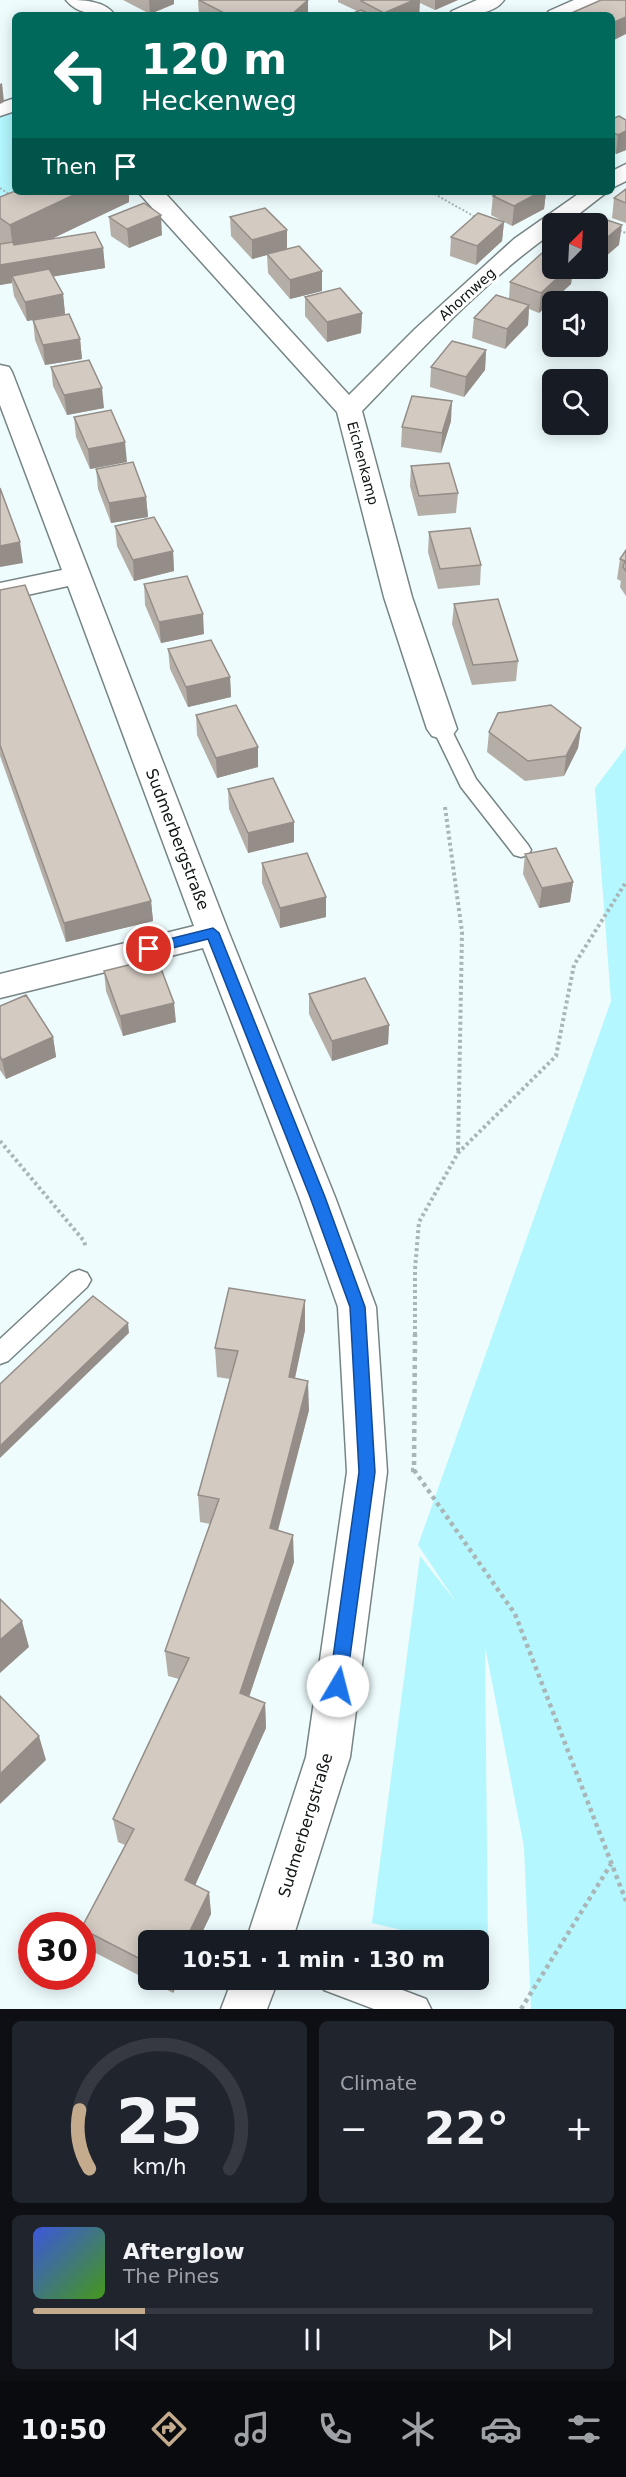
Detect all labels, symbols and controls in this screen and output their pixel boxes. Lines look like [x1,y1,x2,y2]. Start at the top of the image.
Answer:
text: 120 m [141,35,287,84]
icon: left [42,36,120,114]
text: Heckenweg [141,85,297,116]
icon: arrive [109,150,142,183]
text: Then [42,154,97,179]
north arrow [542,213,608,279]
map controls [542,213,608,435]
street label: Ahornweg [436,265,498,323]
button: sound [542,291,608,357]
button: search [542,369,608,435]
street label: Eichenkamp [344,420,382,507]
street label: Sudmerbergstraße [142,766,213,913]
pin [123,923,174,974]
icon: arrive [132,932,165,965]
position arrow [306,1654,370,1718]
street label: Sudmerbergstraße [274,1751,336,1900]
speed limit sign: 30 [18,1912,96,1990]
text: 10:51 · 1 min · 130 m [182,1947,445,1972]
text: Climate [340,2071,417,2095]
text: 25 [116,2085,203,2158]
text: 22° [424,2102,509,2155]
text: − [340,2109,368,2148]
text: + [565,2109,593,2148]
text: km/h [132,2154,187,2179]
text: Afterglow [123,2239,245,2264]
text: The Pines [123,2264,219,2288]
icon: previous [110,2323,143,2356]
icon: pause [296,2323,329,2356]
icon: next [483,2323,516,2356]
icon: directions [148,2408,190,2450]
icon: music [231,2408,273,2450]
icon: phone [314,2408,356,2450]
icon: climate [397,2408,439,2450]
icon: car [480,2408,522,2450]
icon: filters [563,2408,605,2450]
text: 10:50 [21,2414,107,2445]

